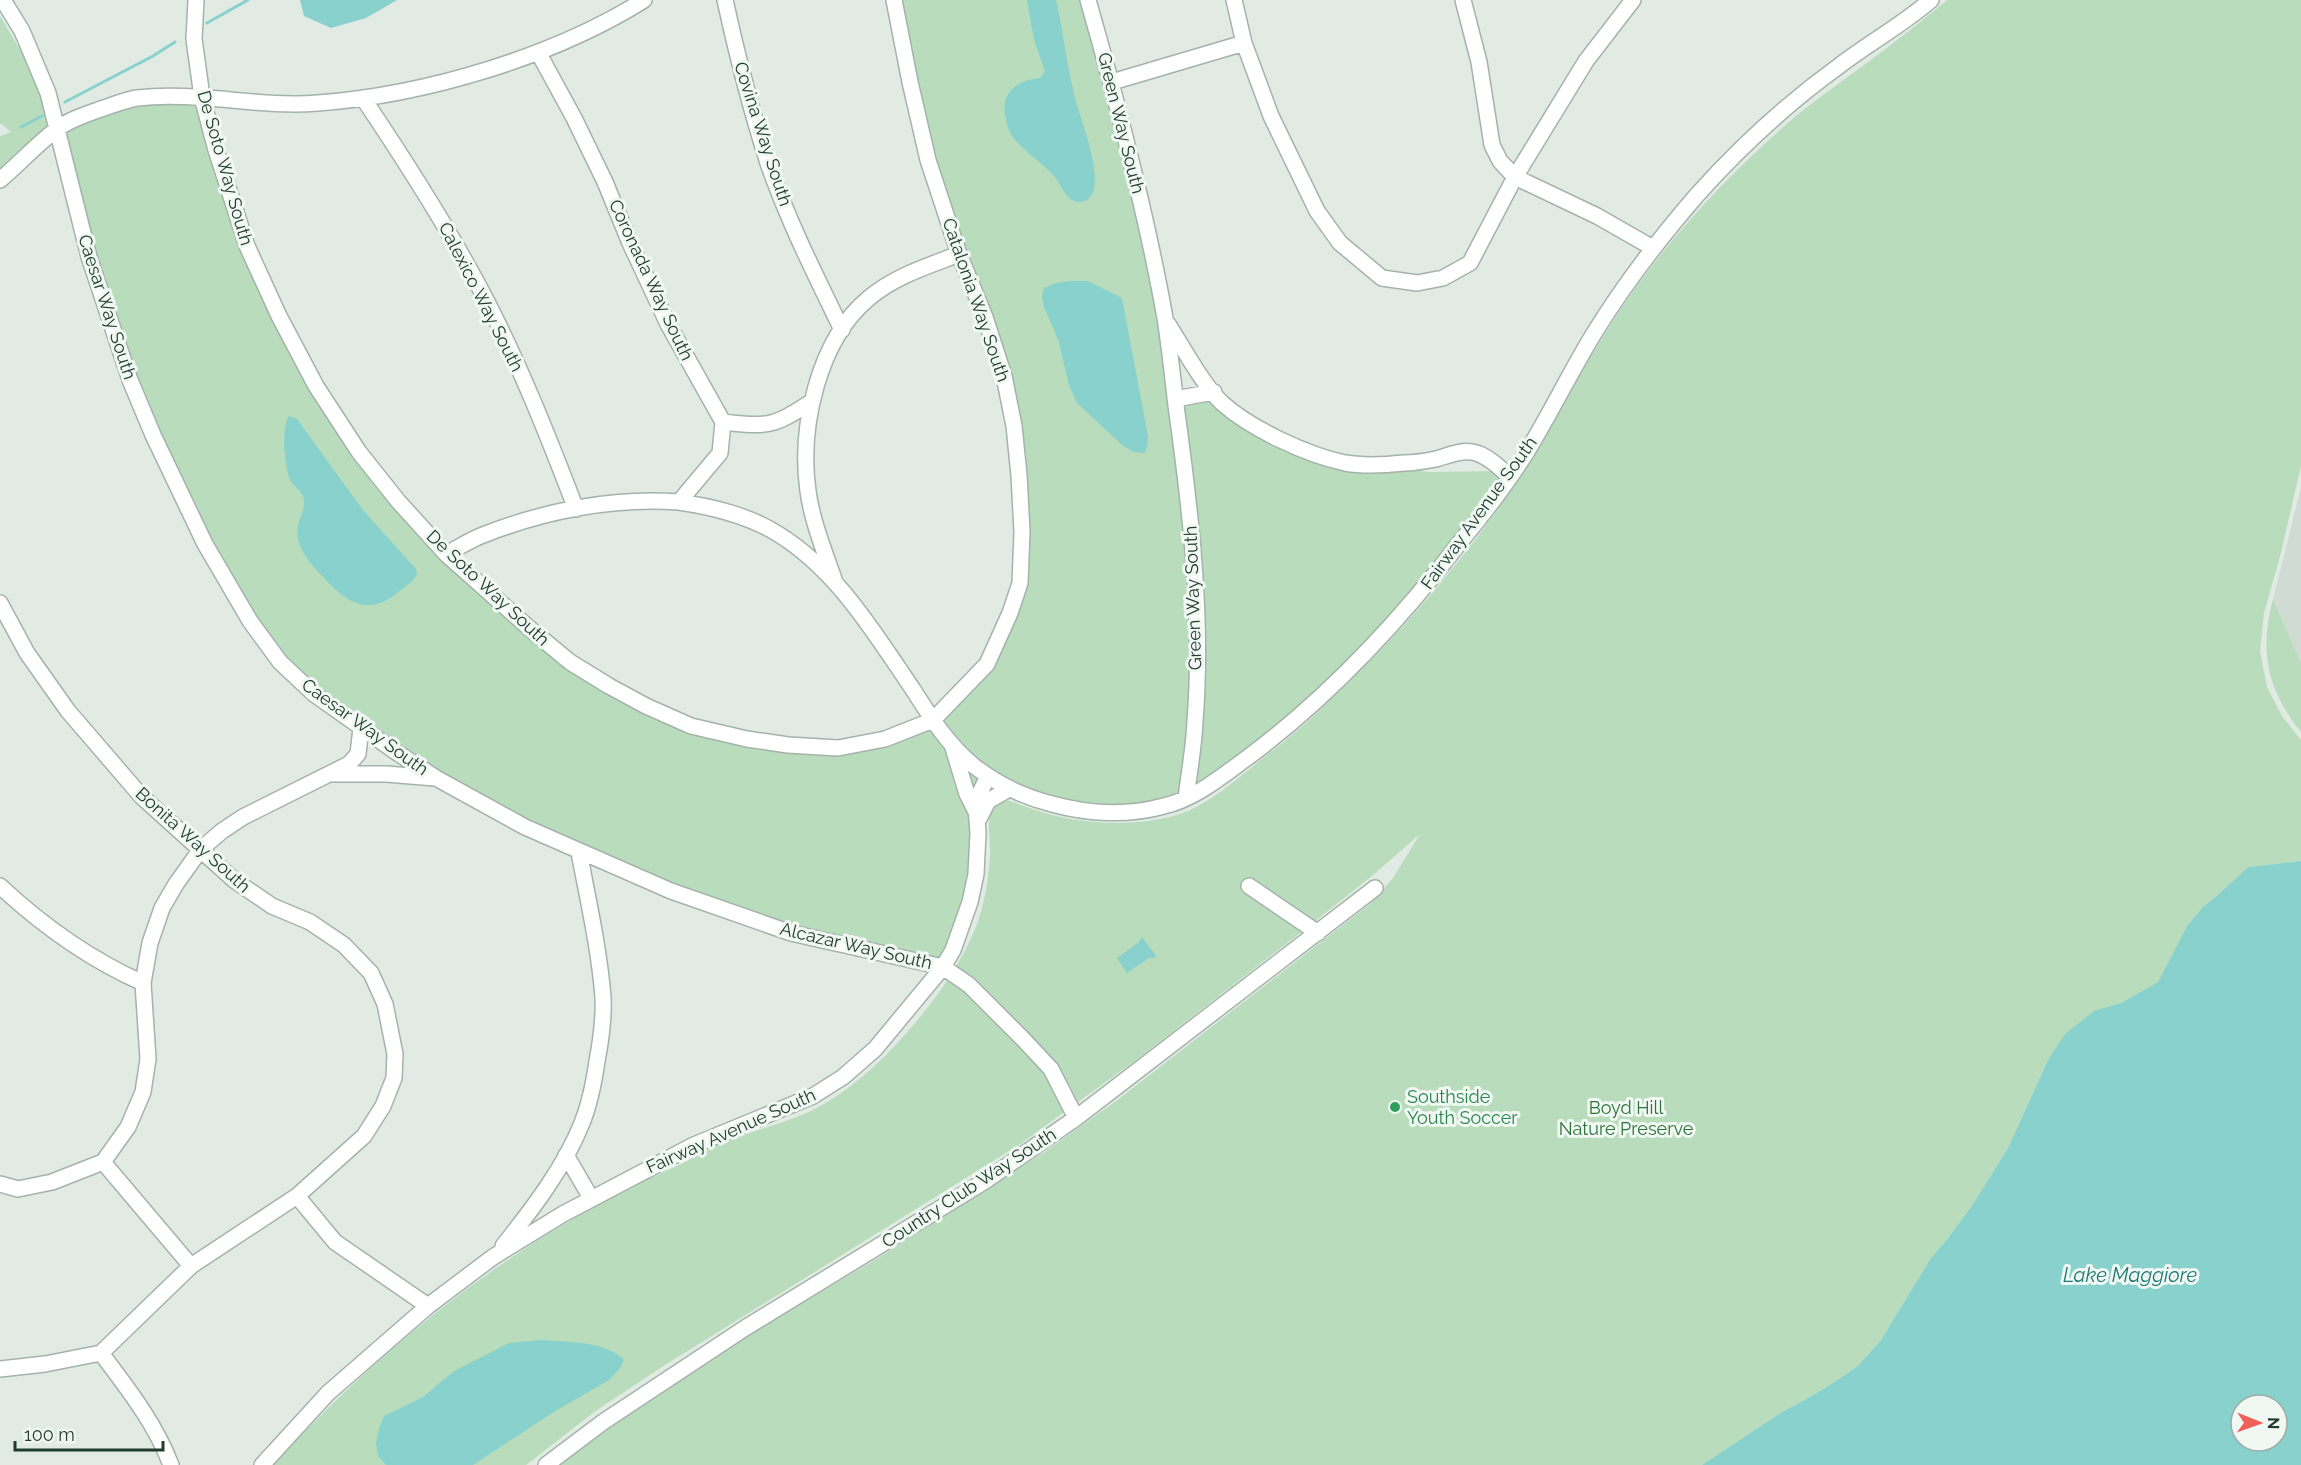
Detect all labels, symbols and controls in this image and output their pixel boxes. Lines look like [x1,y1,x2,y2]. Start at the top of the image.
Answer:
street label: Green Way South [1094,50,1149,196]
street label: Covina Way South [730,59,797,209]
street label: De Soto Way South [193,88,258,248]
street label: Coronada Way South [605,196,698,364]
street label: Catalonia Way South [939,215,1014,384]
street label: Calexico Way South [435,219,528,375]
street label: Caesar Way South [74,232,141,382]
street label: Fairway Avenue South [1416,432,1541,593]
street label: De Soto Way South [423,525,554,650]
street label: Green Way South [1179,525,1206,671]
street label: Caesar Way South [298,674,433,780]
street label: Bonita Way South [132,783,255,897]
street label: Alcazar Way South [778,918,934,973]
street label: Fairway Avenue South [643,1084,819,1177]
place label: Southside Youth Soccer [1407,1086,1518,1128]
park label: Boyd Hill Nature Preserve [1559,1097,1694,1139]
marker: Southside Youth Soccer [1388,1100,1402,1114]
street label: Country Club Way South [878,1123,1060,1252]
water label: Lake Maggiore [2063,1263,2197,1287]
north arrow [2229,1393,2289,1453]
scale bar [15,1414,164,1452]
text: N [2264,1417,2283,1430]
text: 100 m [24,1424,75,1445]

